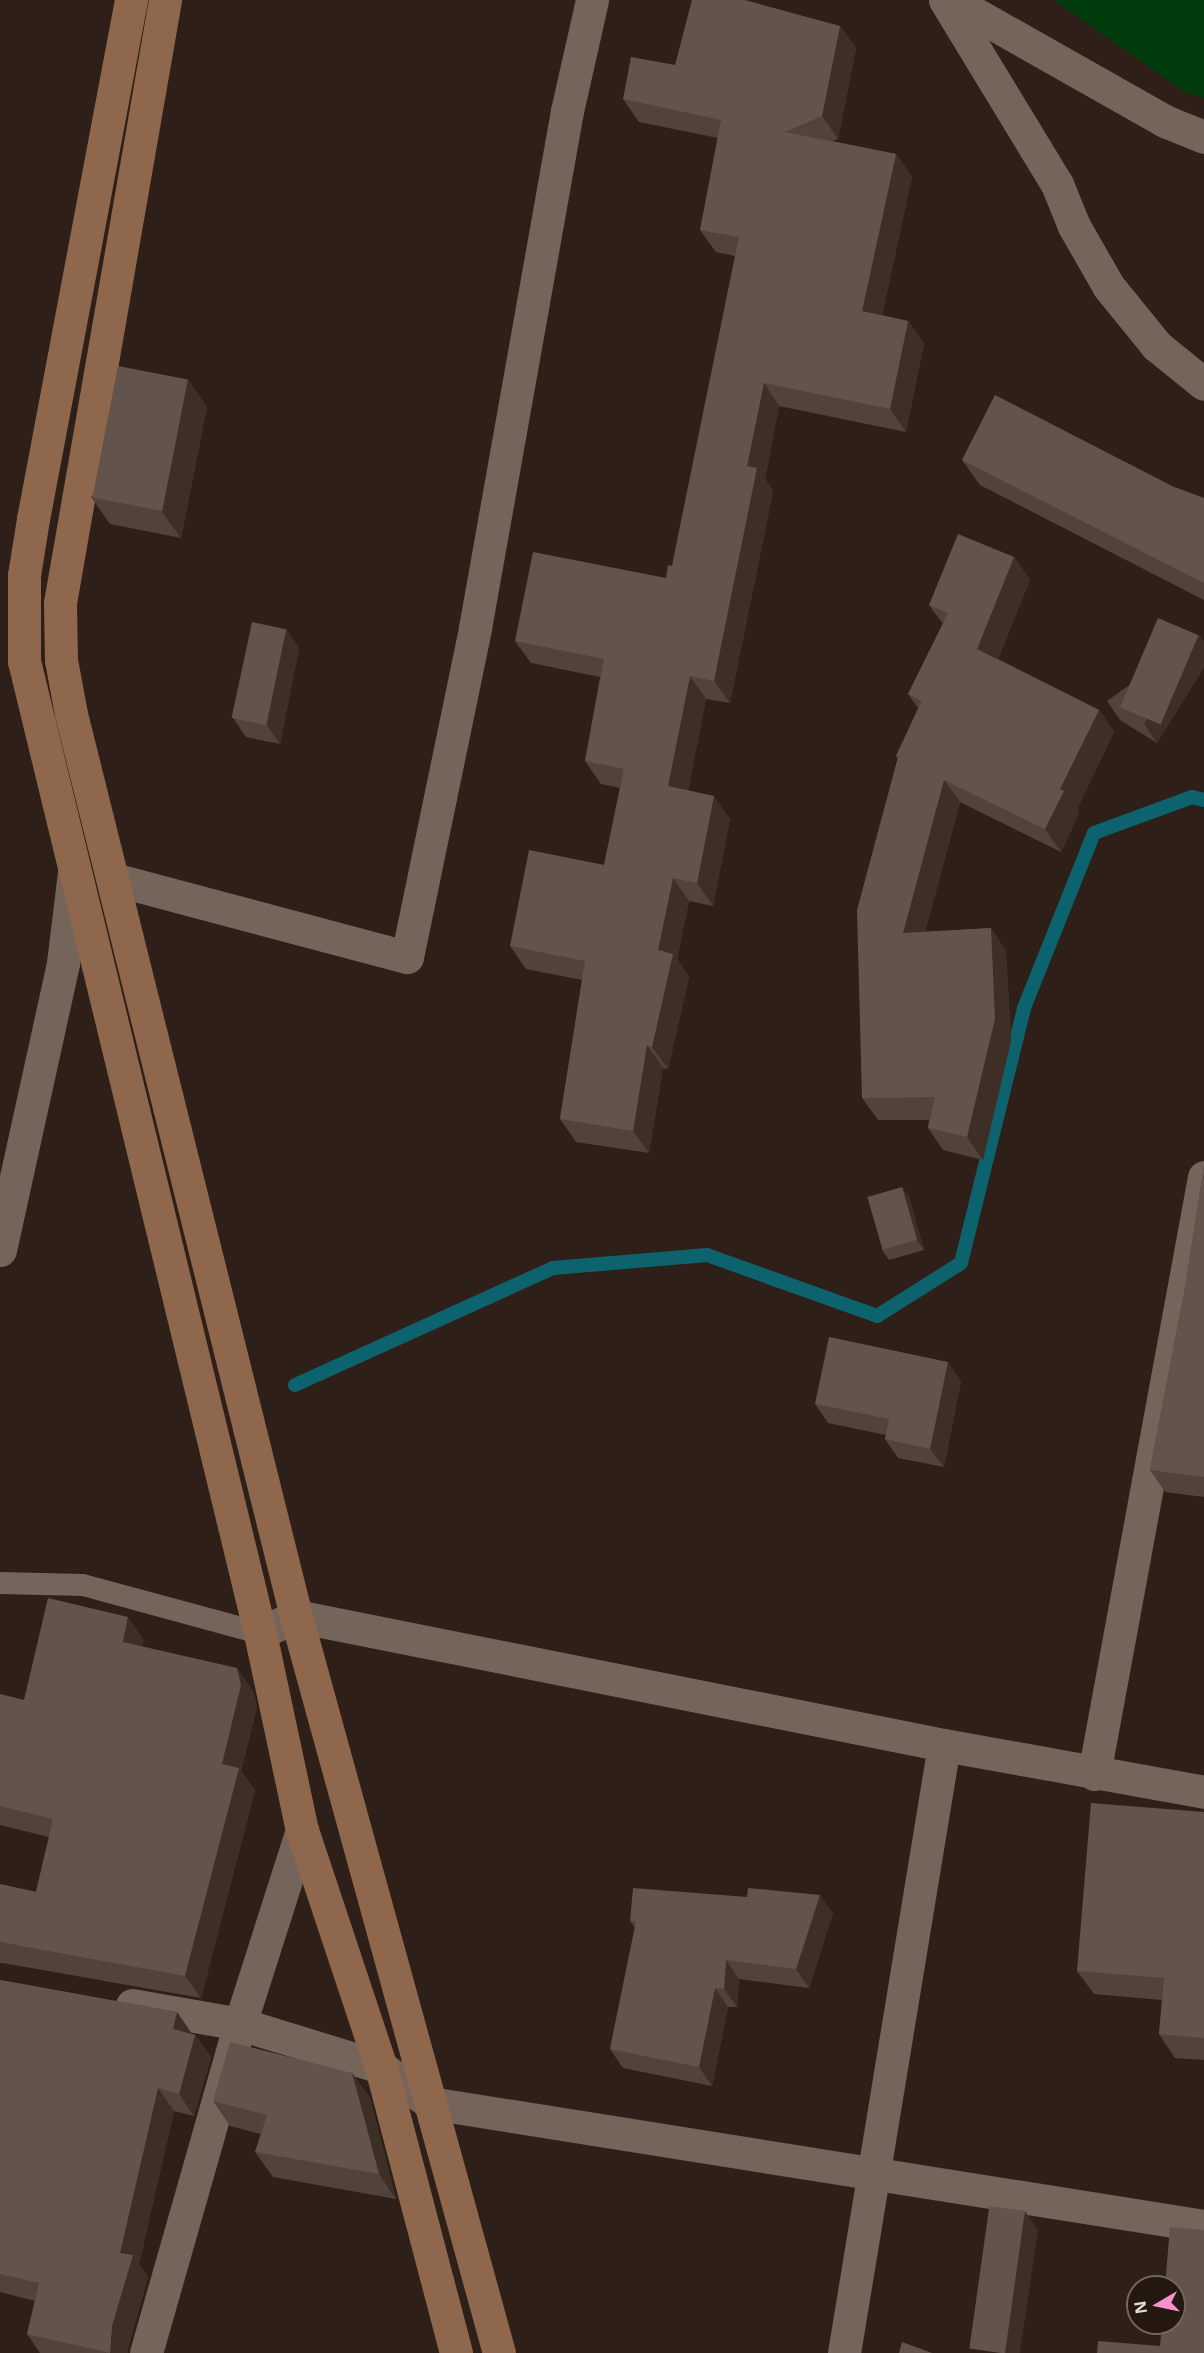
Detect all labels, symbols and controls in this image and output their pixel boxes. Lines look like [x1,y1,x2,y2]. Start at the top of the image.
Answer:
north arrow [1126,2275,1186,2335]
text: N [1128,2299,1152,2316]

